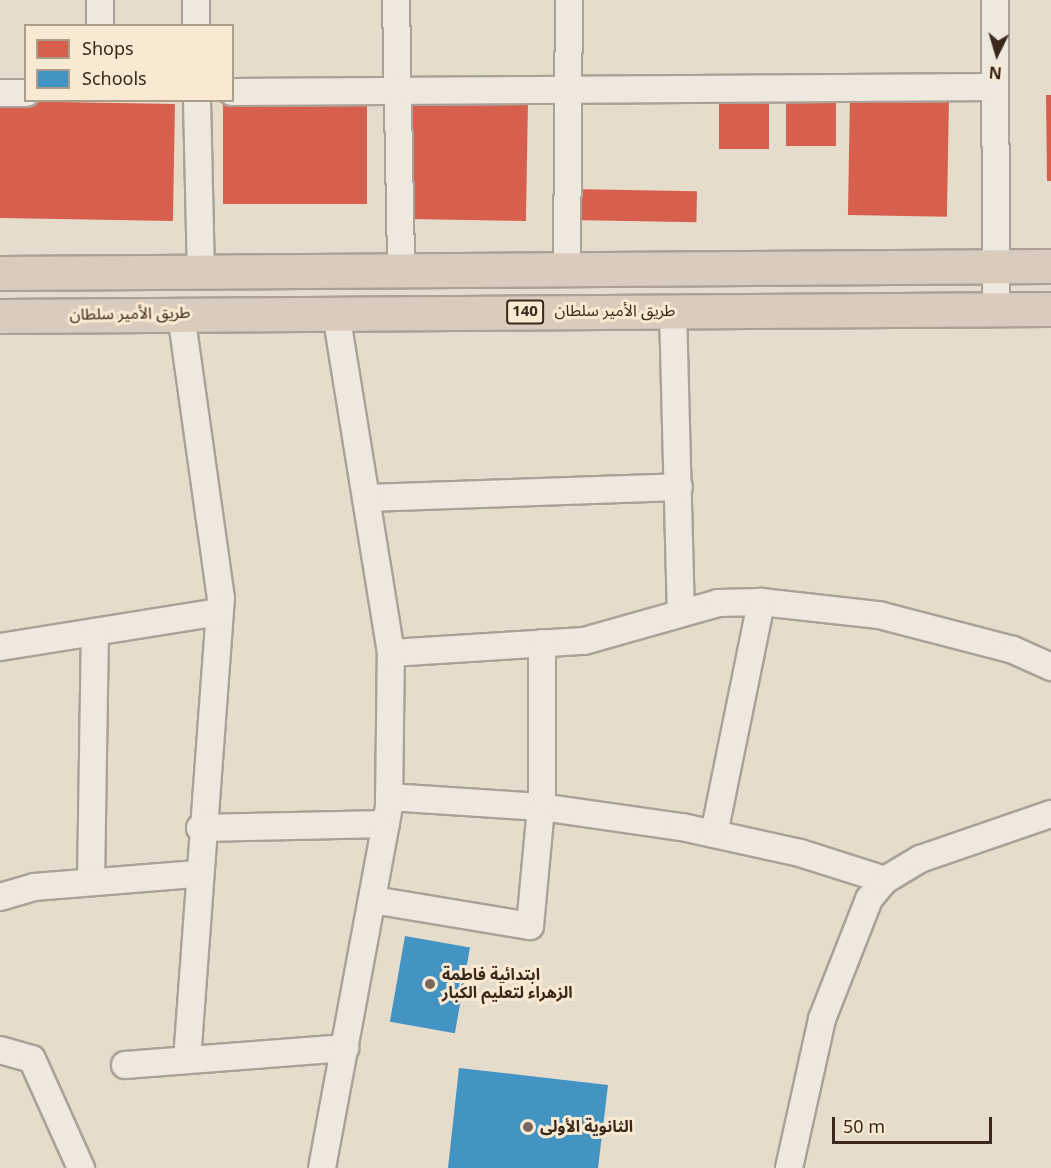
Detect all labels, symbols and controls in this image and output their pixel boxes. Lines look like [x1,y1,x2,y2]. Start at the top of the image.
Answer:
legend [24,24,234,102]
north arrow [967,24,1027,84]
text: Shops [82,30,134,68]
text: N [987,54,1003,89]
text: Schools [82,60,147,98]
road number: 140 [506,300,544,324]
street label: طريق الأمير سلطان [555,301,675,321]
street label: طريق الأمير سلطان [69,303,191,325]
place label: ابتدائية فاطمة الزهراء لتعليم الكبار [442,965,573,1003]
marker: ابتدائية فاطمة الزهراء لتعليم الكبار [423,977,437,991]
scale bar [835,1105,996,1143]
text: 50 m [843,1108,885,1146]
place label: الثانوية الأولى [540,1117,633,1137]
marker: الثانوية الأولى [521,1120,535,1134]

